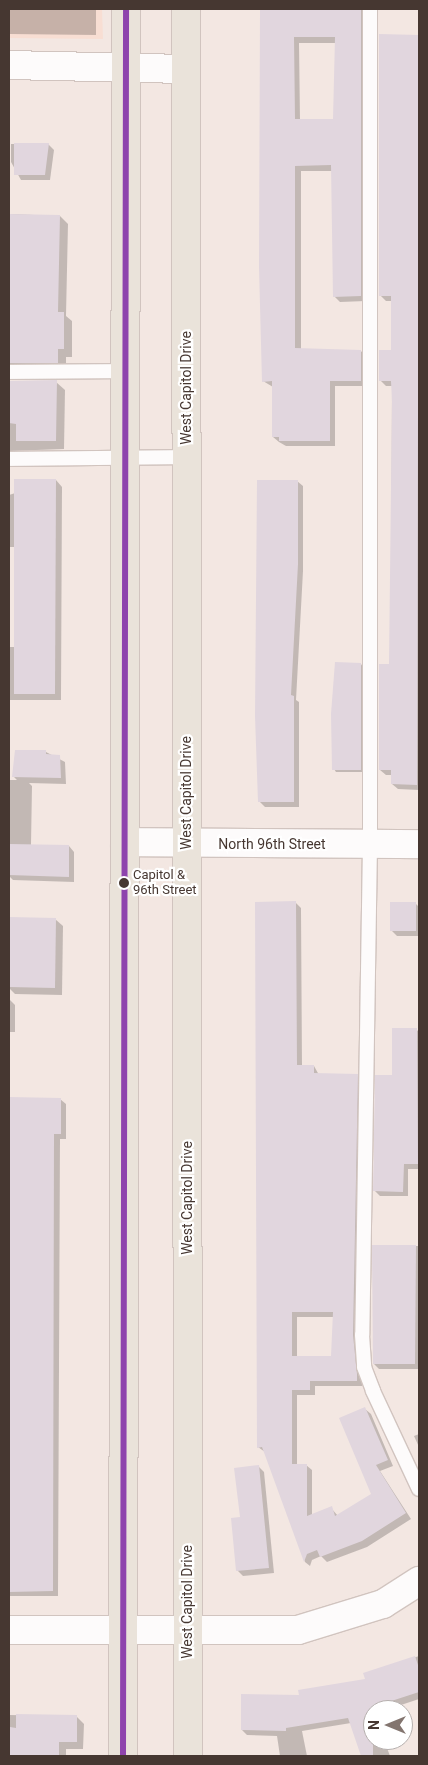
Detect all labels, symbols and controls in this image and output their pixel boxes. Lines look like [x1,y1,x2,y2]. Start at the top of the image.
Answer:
street label: West Capitol Drive [178,331,194,445]
street label: West Capitol Drive [178,736,194,850]
street label: North 96th Street [218,836,326,852]
place label: Capitol & 96th Street [133,868,197,899]
marker: Capitol & 96th Street [119,878,129,888]
street label: West Capitol Drive [179,1141,195,1255]
street label: West Capitol Drive [179,1545,195,1659]
north arrow [363,1700,413,1750]
text: N [366,1720,382,1730]

